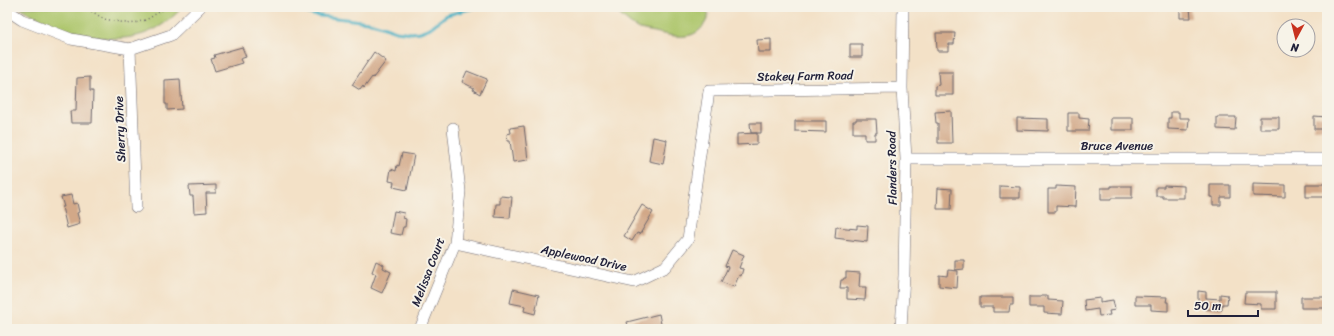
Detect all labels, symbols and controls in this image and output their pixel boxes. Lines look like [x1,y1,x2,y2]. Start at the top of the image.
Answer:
north arrow [1276,18,1316,58]
text: N [1290,37,1301,57]
street label: Stakey Farm Road [757,64,854,88]
street label: Sherry Drive [108,95,132,163]
street label: Flanders Road [880,130,904,205]
street label: Bruce Avenue [1081,135,1153,157]
street label: Melissa Court [405,234,451,310]
street label: Applewood Drive [538,238,629,278]
scale bar [1188,292,1258,318]
text: 50 m [1194,295,1221,317]

